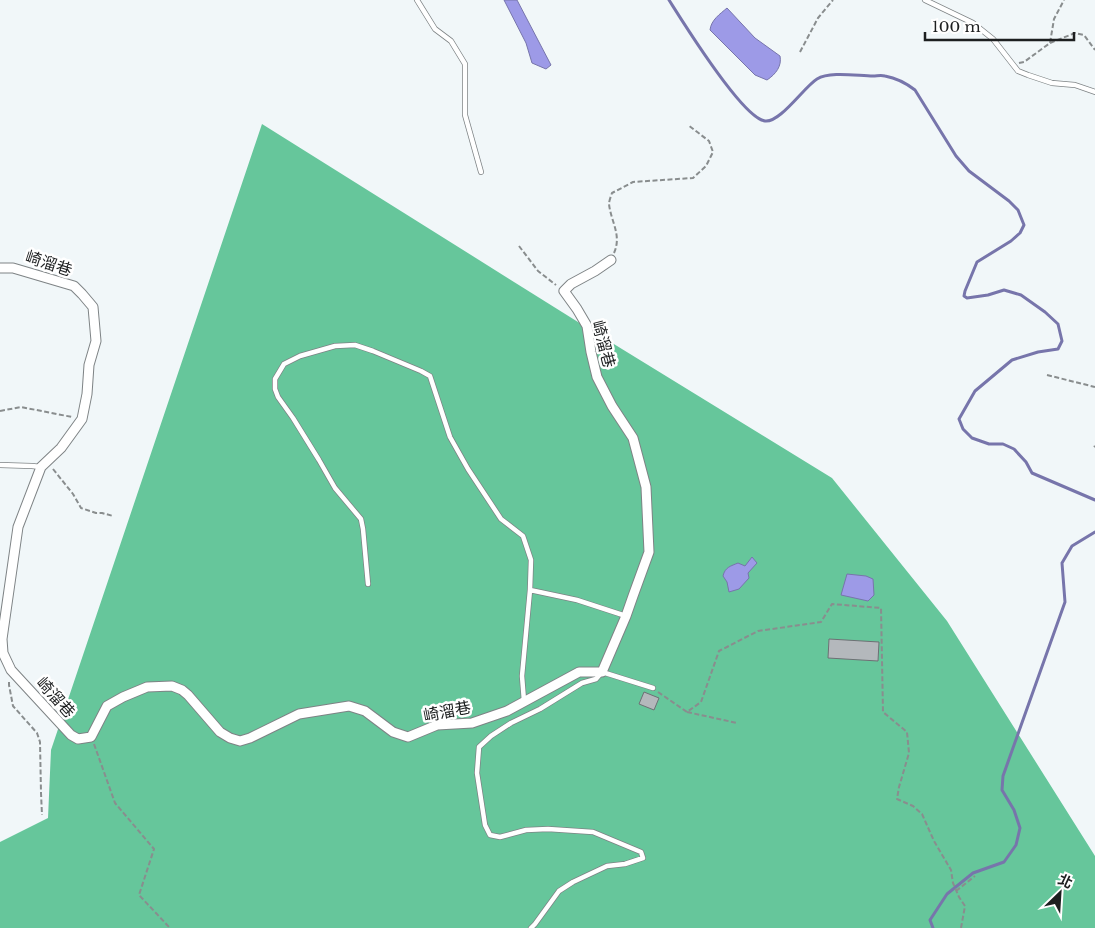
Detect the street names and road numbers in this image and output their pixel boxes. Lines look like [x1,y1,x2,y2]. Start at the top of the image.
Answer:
street label: 崎溜巷 [23,246,75,280]
street label: 崎溜巷 [588,318,620,370]
street label: 崎溜巷 [33,672,79,722]
street label: 崎溜巷 [422,697,472,725]

